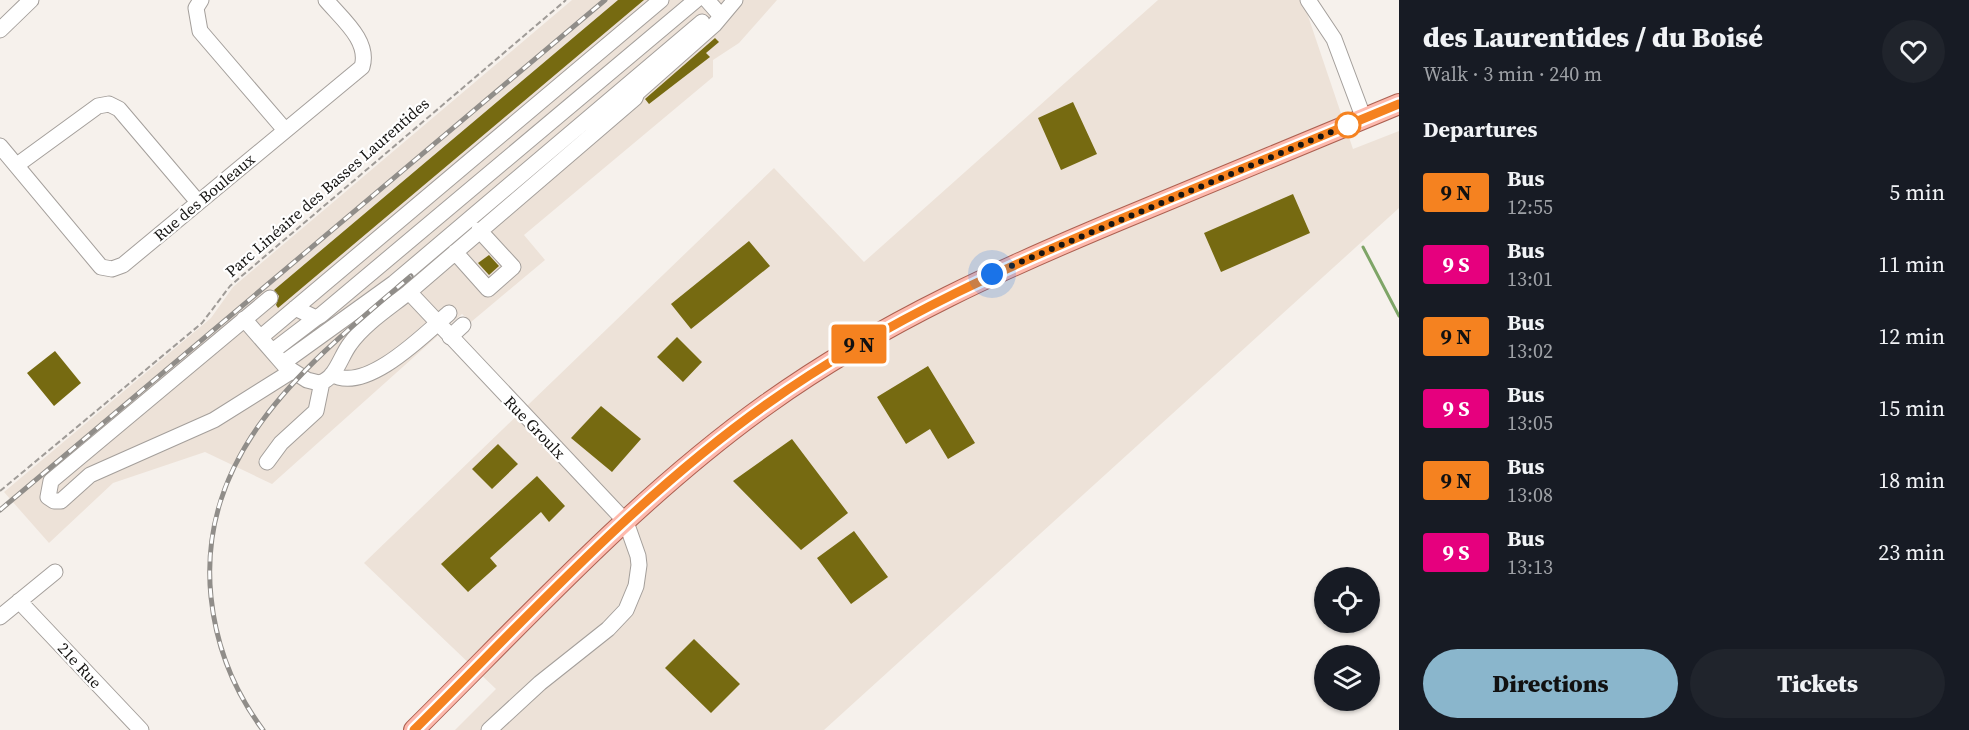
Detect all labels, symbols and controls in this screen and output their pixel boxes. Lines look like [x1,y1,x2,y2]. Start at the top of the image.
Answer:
text: des Laurentides / du Boisé [1423,18,1763,56]
button: heart [1882,20,1945,83]
text: Walk · 3 min · 240 m [1423,60,1602,88]
street label: Parc Linéaire des Basses Laurentides [220,92,434,282]
unlabelled marker [1335,112,1361,138]
text: Departures [1423,114,1537,144]
street label: Rue des Bouleaux [149,148,260,246]
text: Bus [1507,163,1544,193]
text: 5 min [1889,177,1945,207]
text: 9 N [1440,178,1472,207]
text: 12:55 [1507,193,1553,221]
text: Bus [1507,235,1544,265]
text: 11 min [1878,249,1945,279]
text: 9 S [1442,250,1470,279]
your location [977,259,1007,289]
text: 13:01 [1507,265,1553,293]
text: Bus [1507,307,1544,337]
text: 12 min [1878,321,1945,351]
text: 9 N [1440,322,1472,351]
line badge: 9 N [824,324,894,364]
text: 9 N [843,330,875,359]
text: 13:02 [1507,337,1553,365]
text: Bus [1507,379,1544,409]
street label: Rue Groulx [499,391,571,464]
text: 15 min [1878,393,1945,423]
text: 9 S [1442,394,1470,423]
text: 13:05 [1507,409,1553,437]
text: Bus [1507,451,1544,481]
text: 18 min [1878,465,1945,495]
text: 9 N [1440,466,1472,495]
text: 13:08 [1507,481,1553,509]
text: Bus [1507,523,1544,553]
text: 23 min [1878,537,1945,567]
text: 9 S [1442,538,1470,567]
text: 13:13 [1507,553,1553,581]
map controls [1314,567,1380,711]
button: locate [1314,567,1380,633]
street label: 21e Rue [53,637,107,693]
button: layers [1314,645,1380,711]
button: Directions [1423,649,1678,718]
button: Tickets [1690,649,1945,718]

